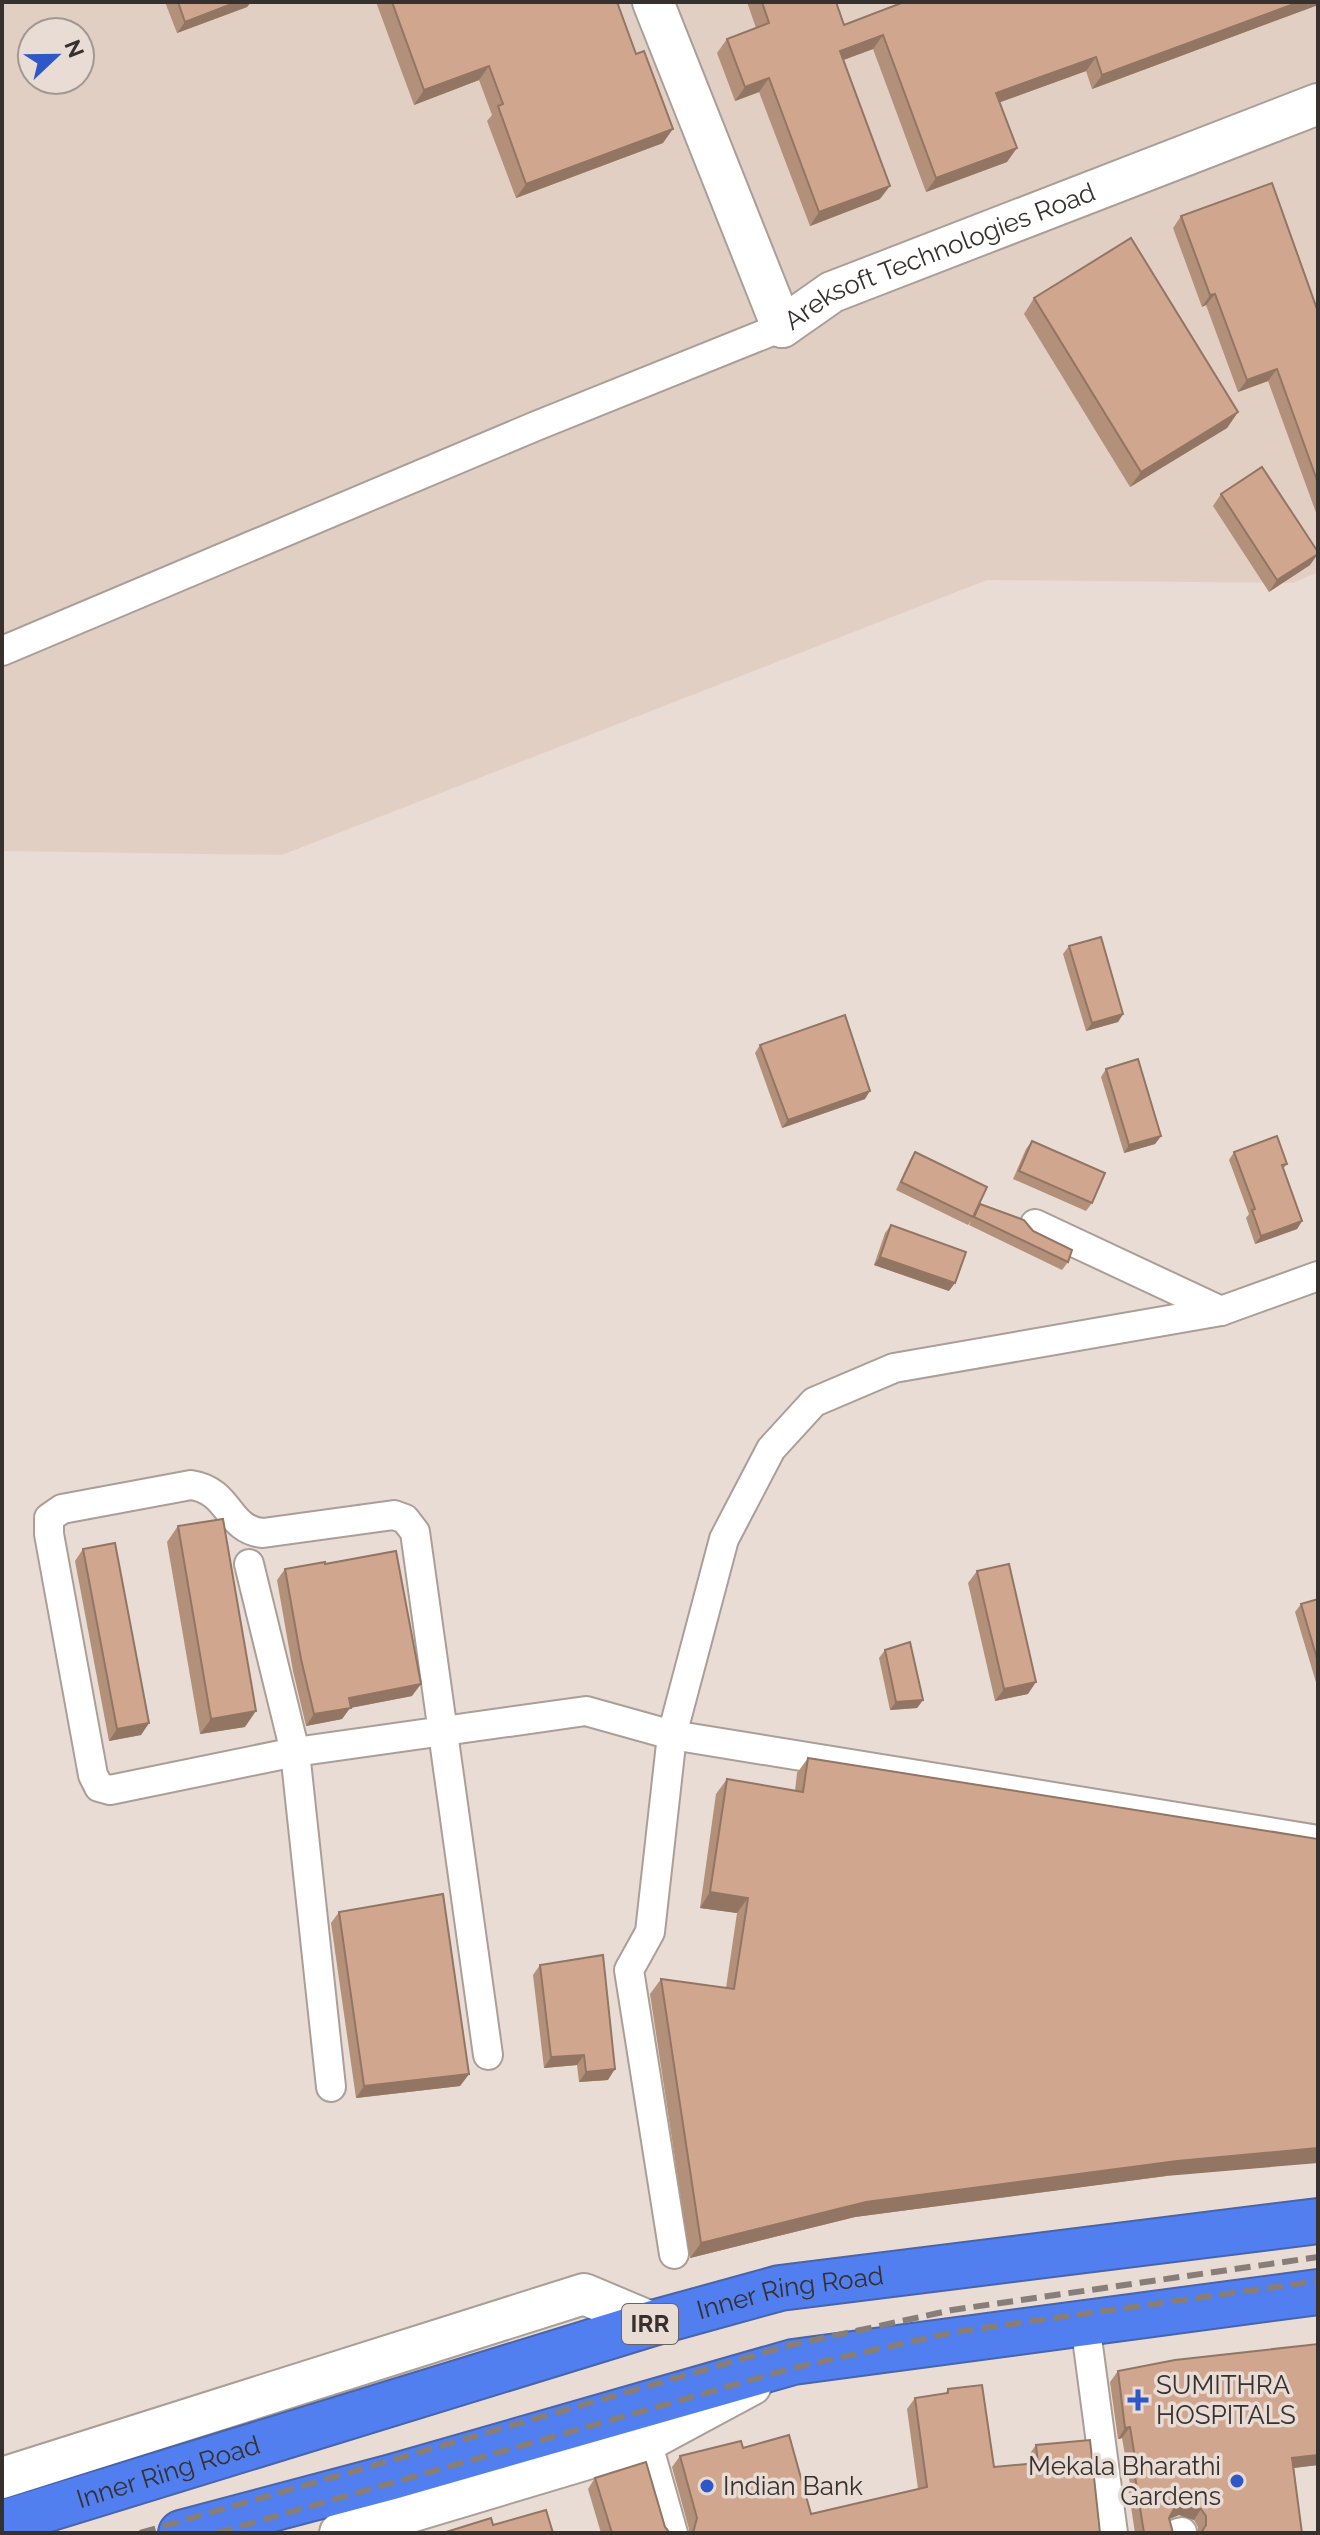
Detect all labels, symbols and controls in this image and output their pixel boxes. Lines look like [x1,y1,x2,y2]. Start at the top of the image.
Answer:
north arrow [16,16,96,96]
text: N [59,36,90,61]
street label: Areksoft Technologies Road [778,177,1099,336]
street label: Inner Ring Road [693,2260,885,2325]
road number: IRR [622,2304,678,2344]
place label: SUMITHRA HOSPITALS [1156,2370,1296,2430]
marker: SUMITHRA HOSPITALS [1127,2389,1149,2411]
street label: Inner Ring Road [73,2430,264,2514]
place label: Mekala Bharathi Gardens [1028,2451,1221,2511]
place label: Indian Bank [723,2471,863,2501]
marker: Mekala Bharathi Gardens [1228,2472,1246,2490]
marker: Indian Bank [698,2477,716,2495]

